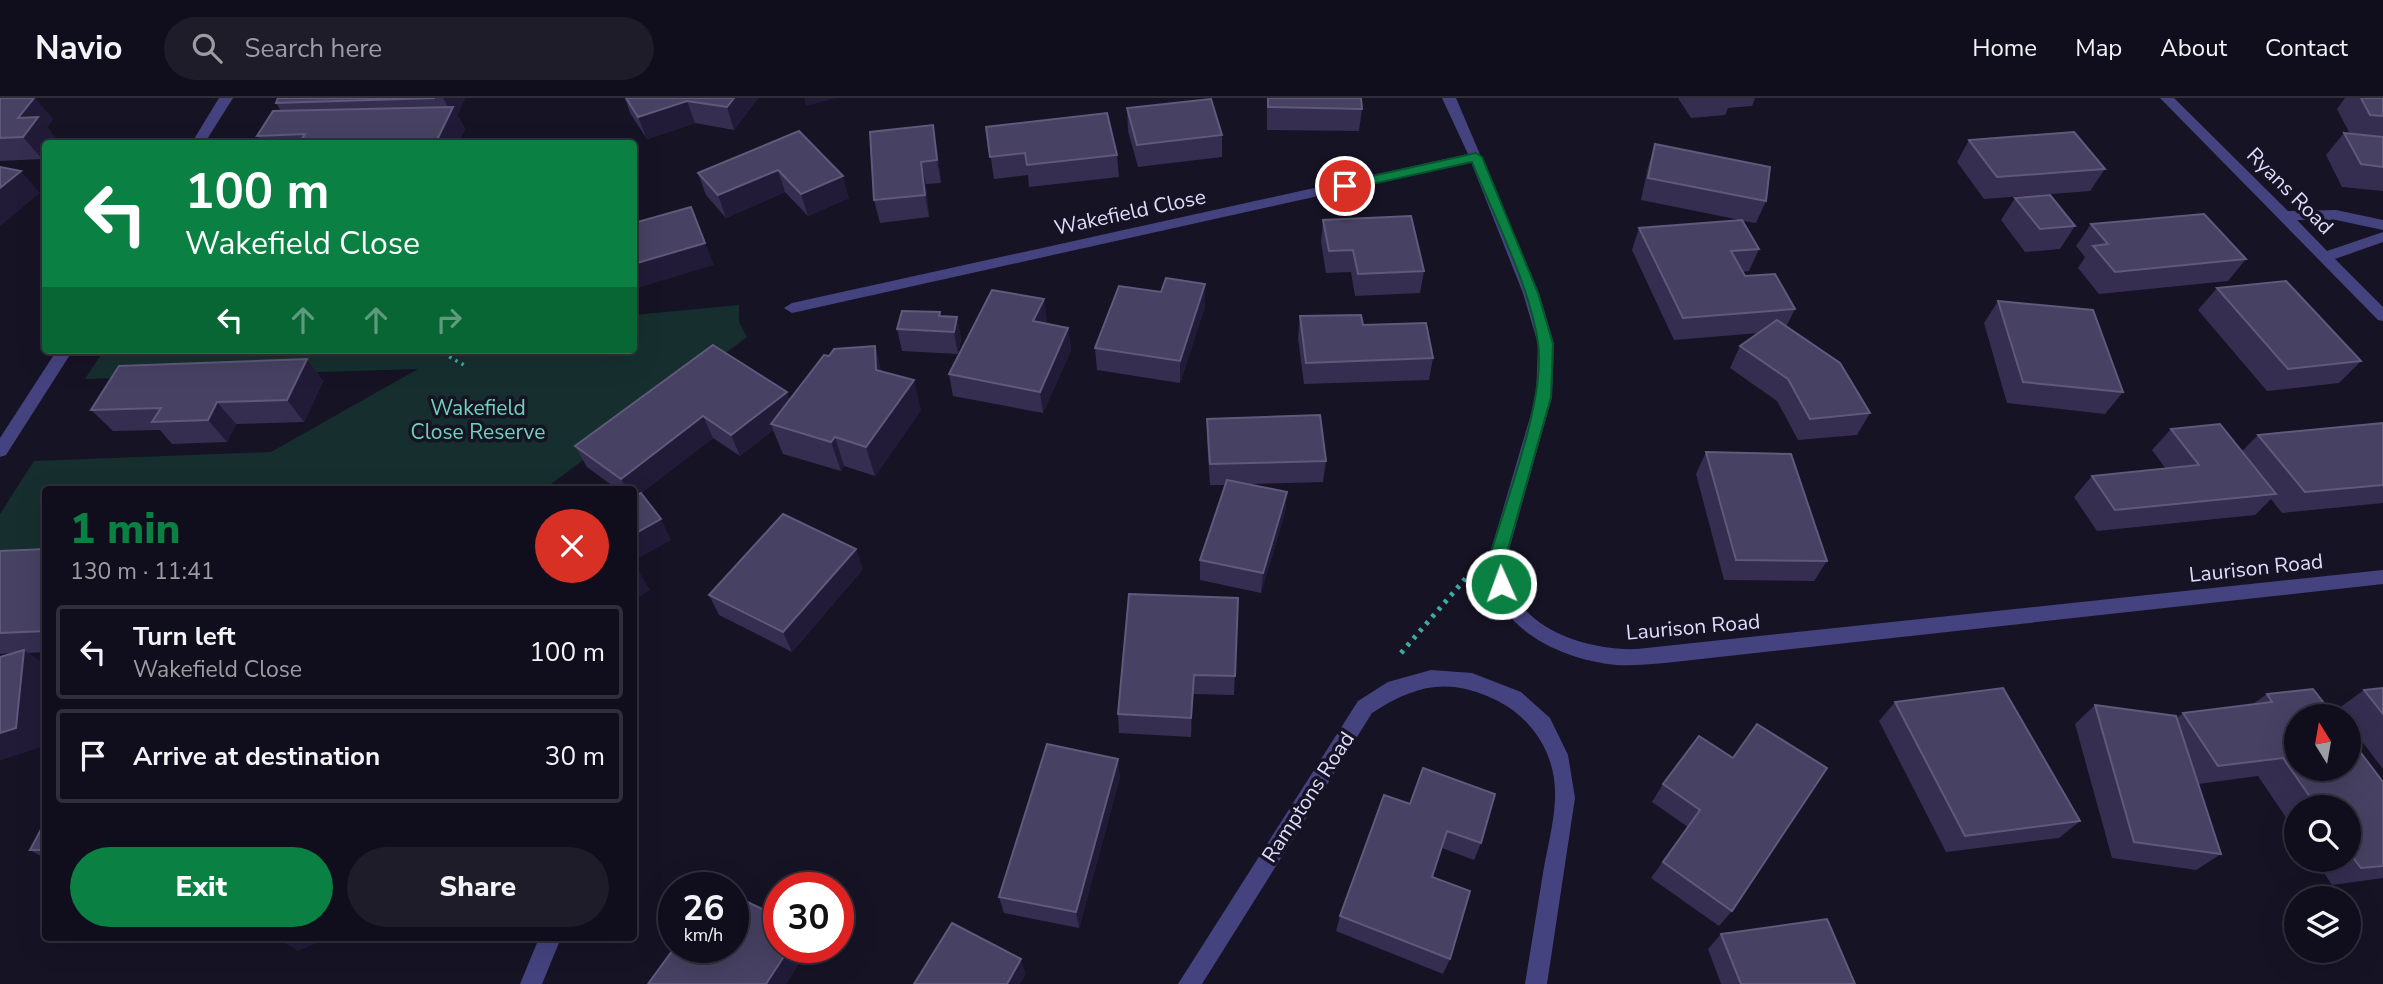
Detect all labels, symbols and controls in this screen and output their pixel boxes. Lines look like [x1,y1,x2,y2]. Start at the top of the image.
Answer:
search box [164,17,654,80]
text: Navio [35,26,122,71]
icon: search [188,29,226,67]
text: Search here [244,31,382,66]
text: Home [1972,32,2037,64]
text: Map [2075,32,2122,64]
text: About [2160,32,2227,64]
text: Contact [2265,32,2348,64]
street label: Ryans Road [2240,141,2340,241]
pin [1315,156,1375,216]
text: 100 m [185,158,329,225]
icon: arrive [1326,167,1364,205]
icon: left [70,168,161,259]
street label: Wakefield Close [1052,182,1208,242]
text: Wakefield Close [185,222,420,265]
icon: left [211,301,249,339]
icon: ahead [284,301,322,339]
icon: ahead [357,301,395,339]
icon: right [430,301,468,339]
park label: Wakefield Close Reserve [411,394,545,446]
text: 1 min [70,501,180,558]
button: close [535,509,609,583]
position arrow [1464,547,1538,621]
street label: Laurison Road [2188,547,2324,589]
text: 130 m · 11:41 [70,556,215,587]
street label: Laurison Road [1625,607,1761,647]
text: Turn left [133,619,236,654]
icon: left [74,633,112,671]
text: 100 m [529,635,605,670]
text: Wakefield Close [133,654,302,685]
north arrow [2284,704,2361,780]
map controls [2284,704,2361,963]
street label: Ramptons Road [1255,726,1361,868]
icon: arrive [74,737,112,775]
text: Arrive at destination [133,739,380,774]
text: 30 m [545,739,605,774]
button: search [2284,795,2361,872]
button: Exit [70,847,333,927]
button: Share [347,847,609,927]
speed limit sign: 30 [763,872,854,963]
text: 26 [682,885,725,932]
button: layers [2284,886,2361,963]
text: km/h [684,923,723,947]

